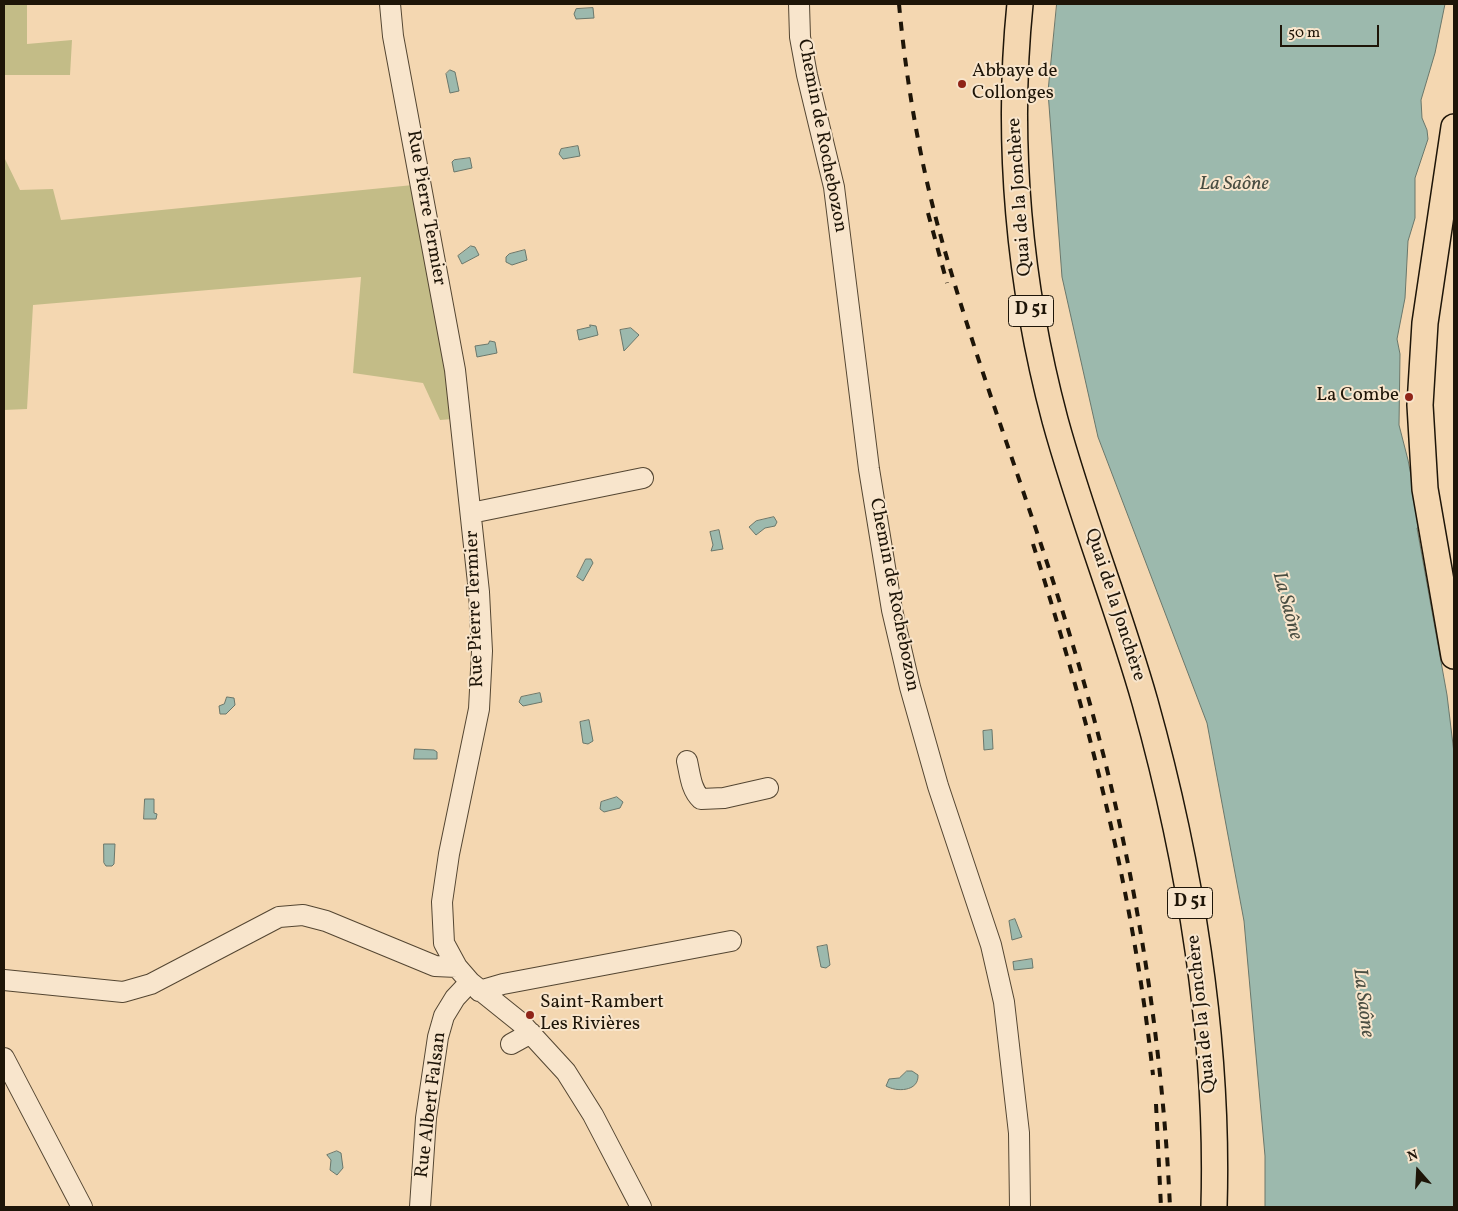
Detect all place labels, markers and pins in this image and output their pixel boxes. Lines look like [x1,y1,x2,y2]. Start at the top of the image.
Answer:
place label: Abbaye de Collonges [972,62,1057,106]
marker: Abbaye de Collonges [956,78,968,90]
place label: La Combe [1316,386,1399,408]
marker: La Combe [1403,391,1415,403]
place label: Saint-Rambert Les Rivières [540,993,664,1037]
marker: Saint-Rambert Les Rivières [524,1009,536,1021]

